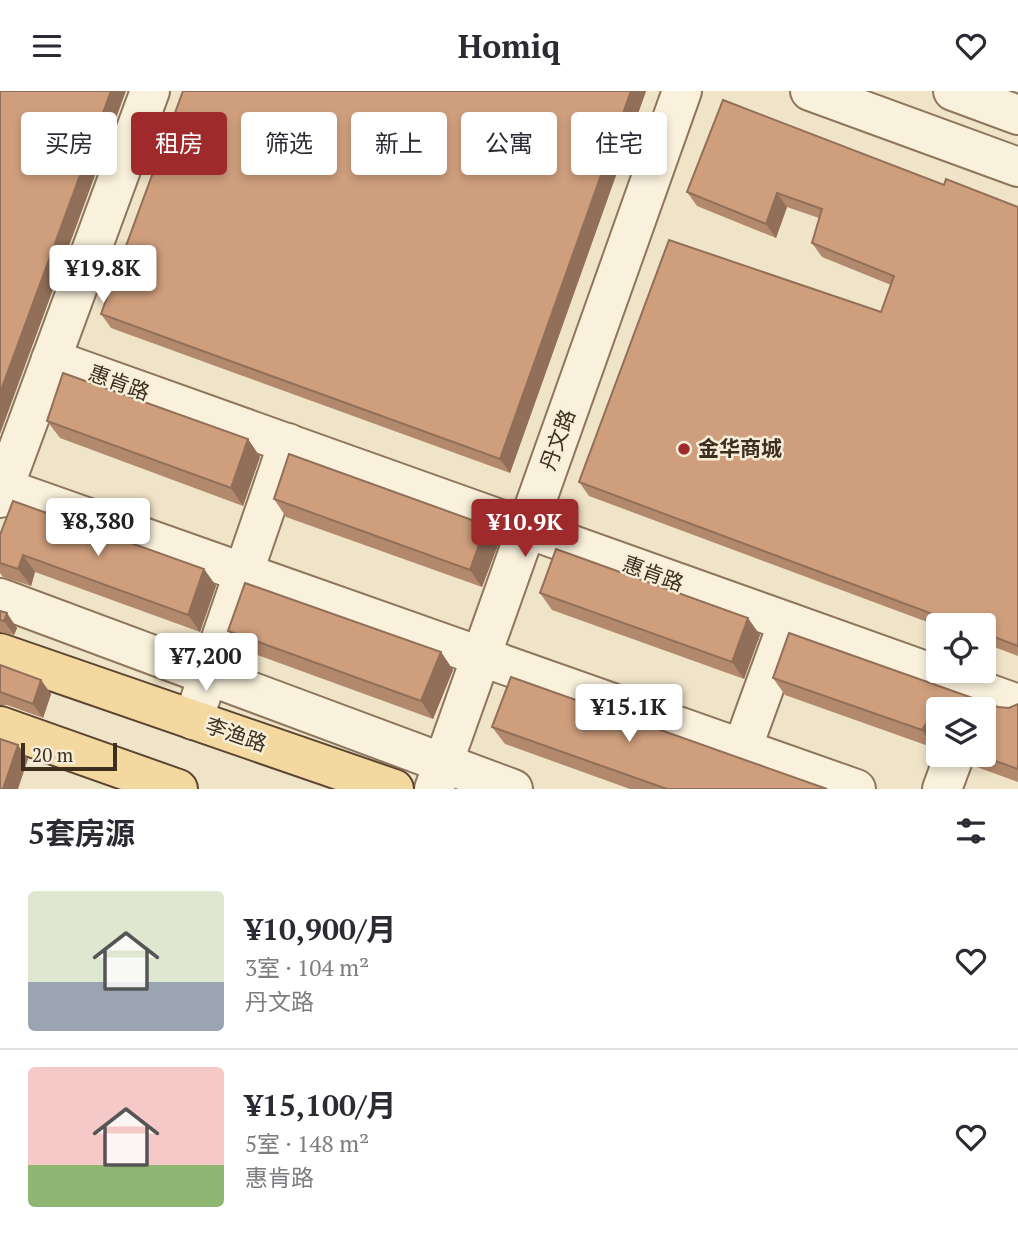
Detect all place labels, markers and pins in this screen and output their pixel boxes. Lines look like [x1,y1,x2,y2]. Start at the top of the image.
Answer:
pin: ¥19.8K [46,245,160,305]
place label: 金华商城 [698,434,782,462]
marker: 金华商城 [676,441,692,457]
pin: ¥8,380 [41,498,155,558]
pin: ¥10.9K [468,499,582,559]
pin: ¥7,200 [149,633,263,693]
pin: ¥15.1K [572,685,686,744]

